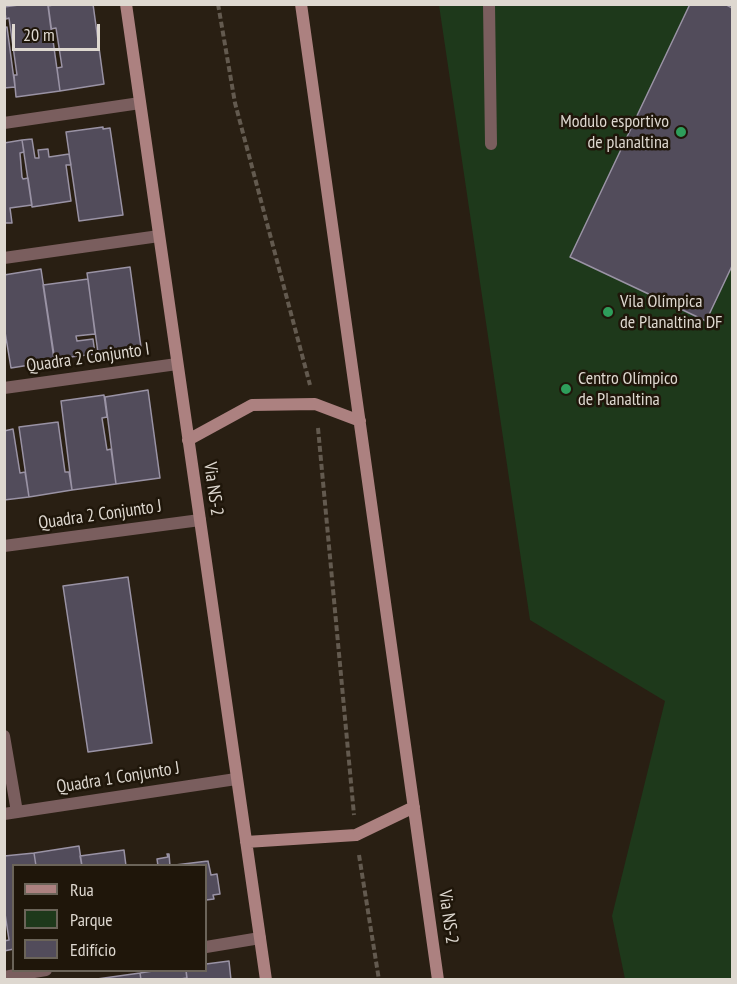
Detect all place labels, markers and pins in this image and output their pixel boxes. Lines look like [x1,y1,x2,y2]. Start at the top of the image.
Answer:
place label: Modulo esportivo de planaltina [560,111,669,154]
marker: Modulo esportivo de planaltina [674,125,688,139]
place label: Vila Olímpica de Planaltina DF [620,291,723,334]
marker: Vila Olímpica de Planaltina DF [601,305,615,319]
place label: Centro Olímpico de Planaltina [578,368,678,410]
marker: Centro Olímpico de Planaltina [559,382,573,396]

